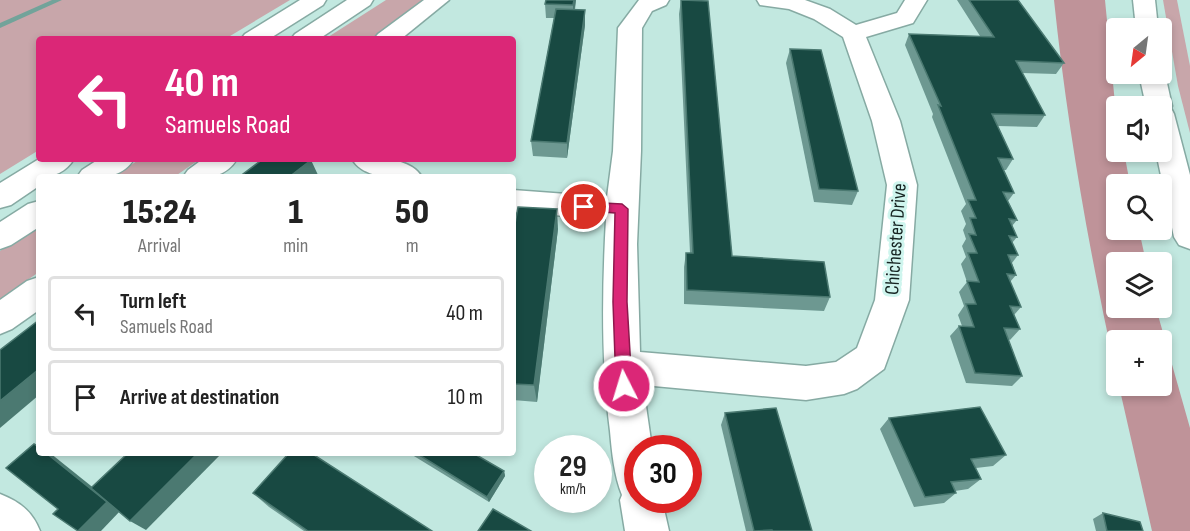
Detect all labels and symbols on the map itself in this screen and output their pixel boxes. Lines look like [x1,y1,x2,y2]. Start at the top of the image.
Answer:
north arrow [1106,18,1172,84]
pin [558,181,609,232]
street label: Chichester Drive [880,183,912,296]
position arrow [592,354,656,418]
speed limit sign: 30 [624,435,702,513]

